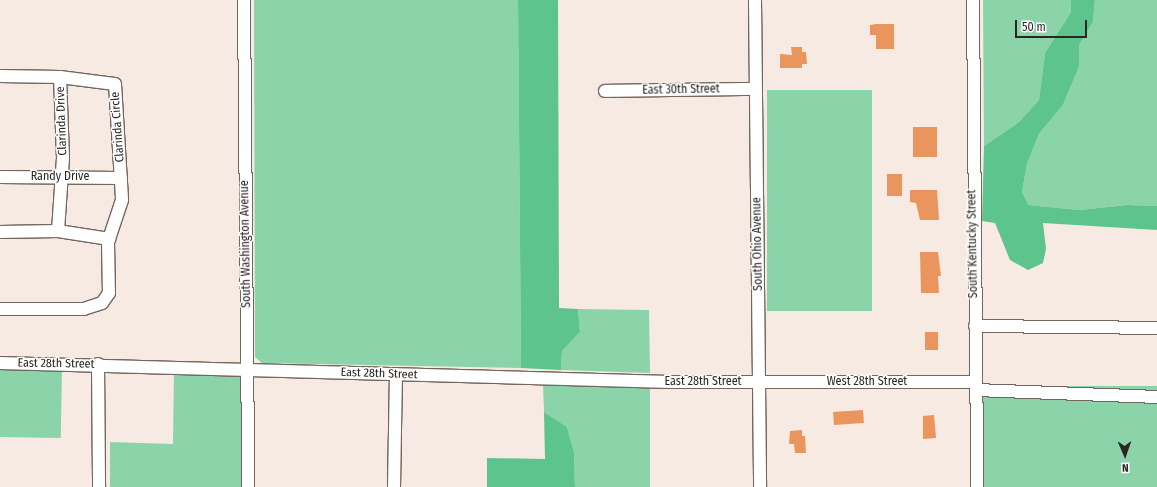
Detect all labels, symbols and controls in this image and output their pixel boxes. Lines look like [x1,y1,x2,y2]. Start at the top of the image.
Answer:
scale bar [1017,12,1089,38]
text: 50 m [1022,20,1046,34]
street label: East 30th Street [642,82,720,98]
street label: Clarinda Drive [54,86,70,156]
street label: Clarinda Circle [108,91,128,163]
street label: Randy Drive [31,170,89,184]
street label: South Washington Avenue [238,180,254,308]
street label: South Kentucky Street [965,190,981,298]
street label: South Ohio Avenue [750,197,766,291]
street label: East 28th Street [17,356,95,372]
street label: East 28th Street [340,365,418,383]
street label: East 28th Street [664,375,742,389]
street label: West 28th Street [827,375,907,389]
north arrow [1105,435,1145,475]
text: N [1122,461,1129,474]

